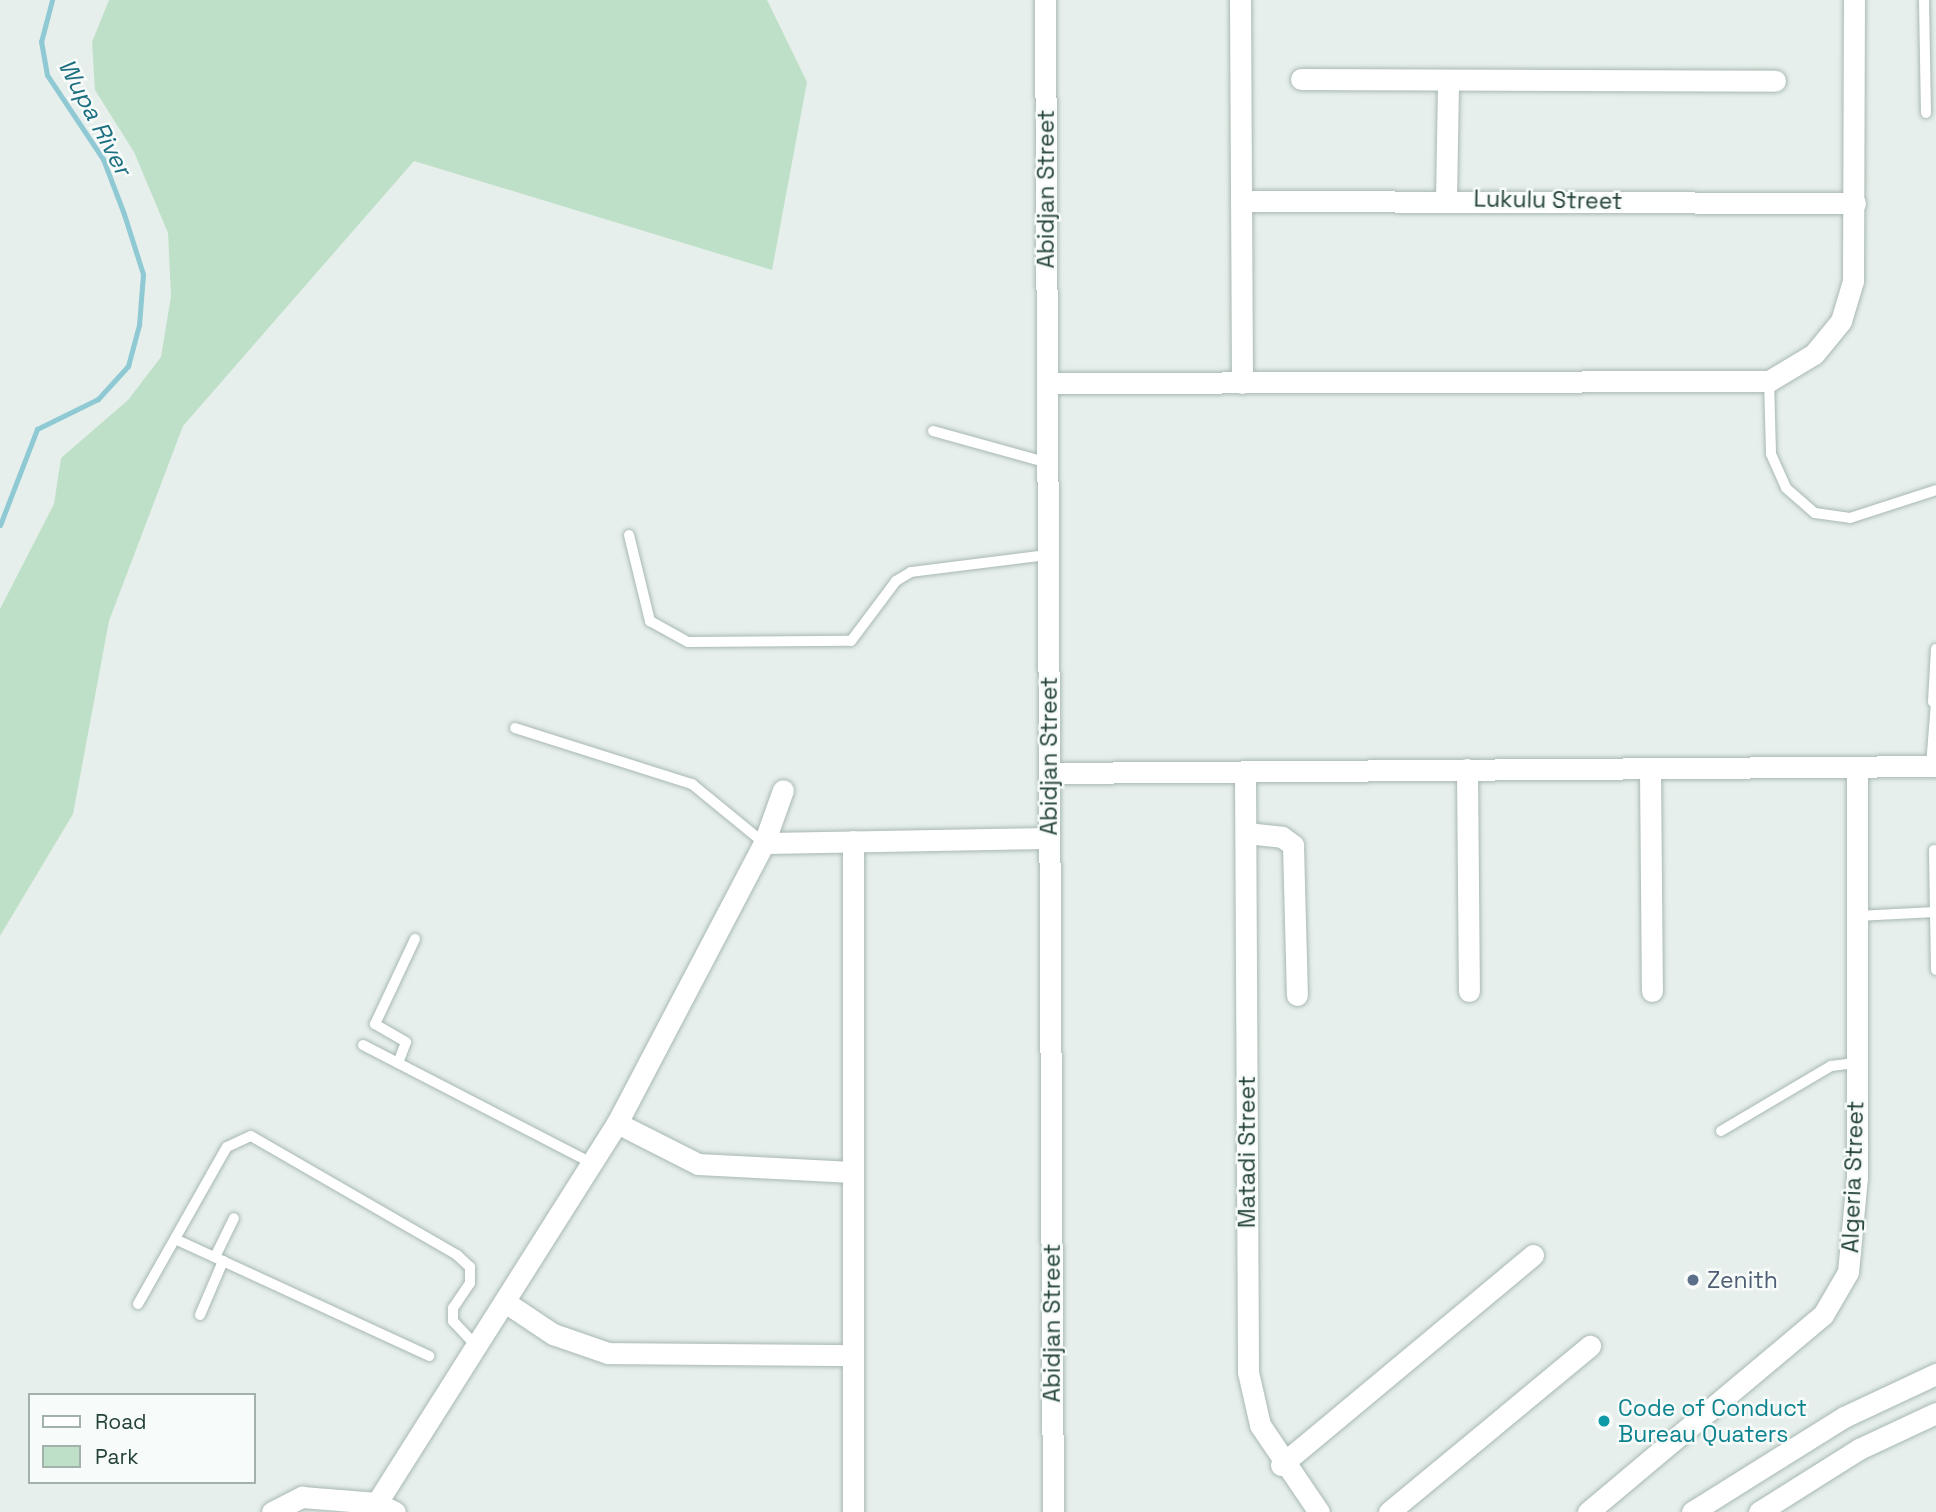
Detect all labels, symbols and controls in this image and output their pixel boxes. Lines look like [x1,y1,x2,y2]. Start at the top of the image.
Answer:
water label: Wupa River [52,54,138,180]
street label: Abidjan Street [1032,110,1060,268]
street label: Lukulu Street [1473,185,1623,215]
street label: Abidjan Street [1035,677,1063,835]
street label: Matadi Street [1233,1076,1261,1228]
street label: Algeria Street [1837,1100,1869,1254]
street label: Abidjan Street [1038,1244,1066,1402]
place label: Zenith [1707,1266,1778,1294]
marker: Zenith [1685,1272,1701,1288]
legend [28,1393,256,1484]
place label: Code of Conduct Bureau Quaters [1618,1394,1807,1448]
text: Road [95,1408,147,1435]
marker: Code of Conduct Bureau Quaters [1596,1413,1612,1429]
text: Park [95,1443,139,1470]

